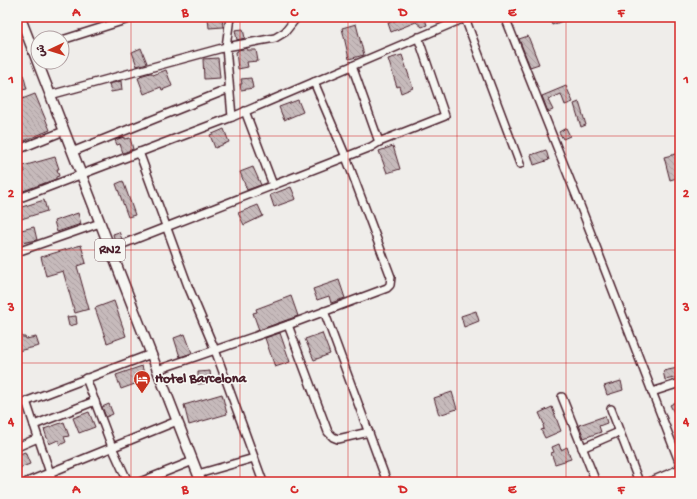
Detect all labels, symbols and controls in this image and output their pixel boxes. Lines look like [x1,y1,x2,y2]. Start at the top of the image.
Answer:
text: A [71,6,81,21]
text: B [181,6,190,21]
text: C [289,6,299,21]
text: D [398,6,408,21]
text: E [508,6,517,21]
text: F [617,6,626,21]
north arrow [30,30,70,70]
text: ش [36,44,48,57]
text: 1 [7,73,14,88]
text: 1 [682,73,689,88]
text: 2 [8,187,15,202]
text: 2 [683,187,690,202]
road number: RN2 [95,239,125,261]
text: 3 [7,301,15,316]
text: 3 [682,301,690,316]
hotel icon: Hotel Barcelona [132,369,152,394]
place label: Hotel Barcelona [155,371,247,388]
text: 4 [7,415,15,430]
text: 4 [682,415,690,430]
text: A [71,483,81,498]
text: B [181,483,190,498]
text: C [289,483,299,498]
text: D [398,483,408,498]
text: E [508,483,517,498]
text: F [617,483,626,498]

